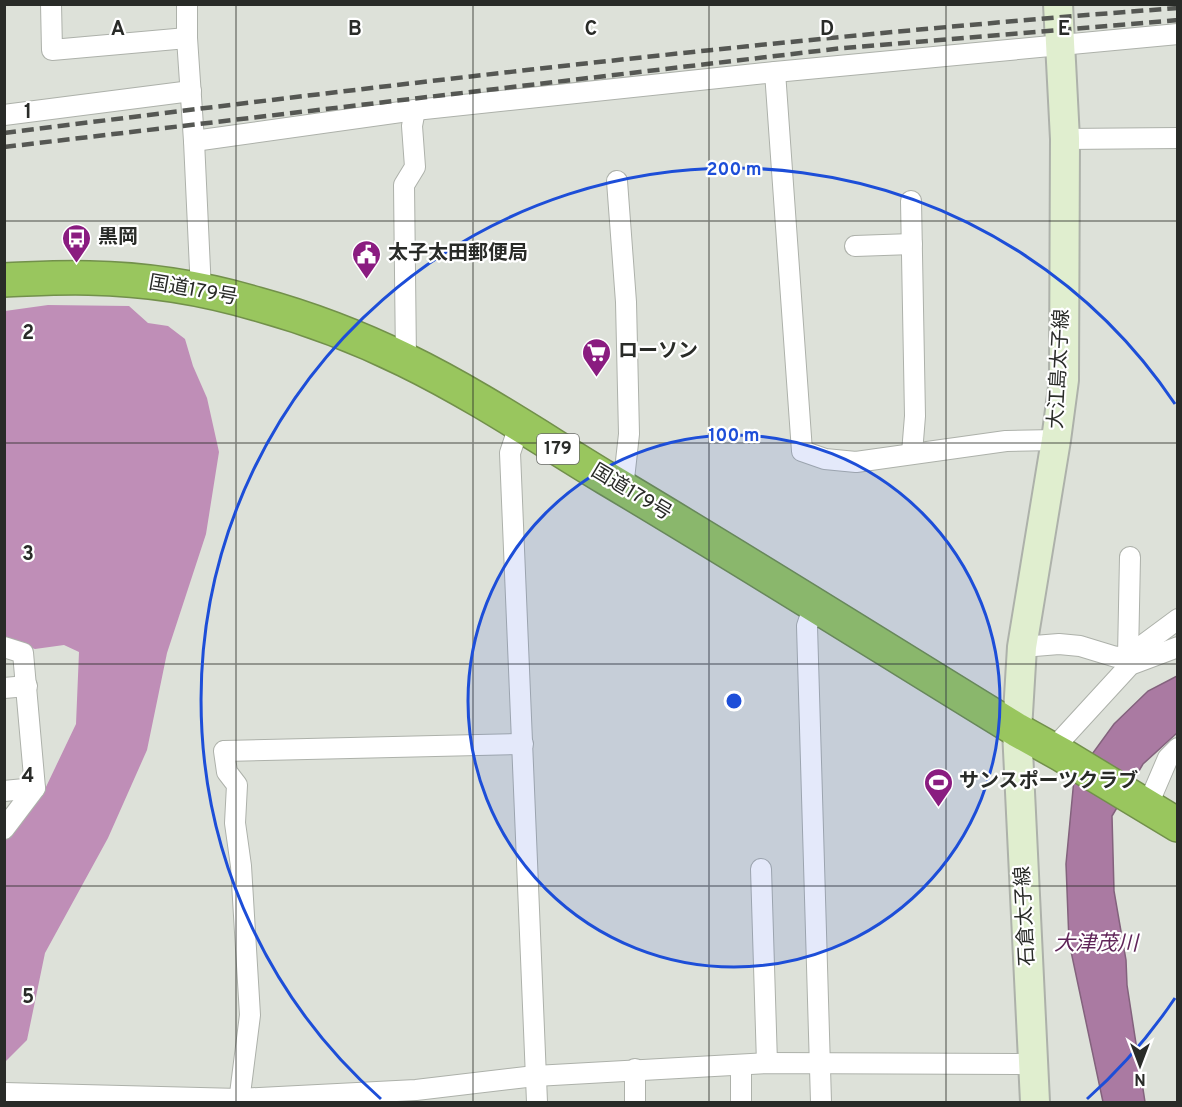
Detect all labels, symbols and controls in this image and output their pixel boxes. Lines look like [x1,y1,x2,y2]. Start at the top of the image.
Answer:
text: A [111,17,125,43]
text: B [348,17,362,43]
text: C [585,17,597,43]
text: D [820,17,834,43]
text: E [1058,17,1070,43]
text: 1 [24,100,32,126]
text: 200 m [706,159,762,182]
bus stop icon: 黒岡 [61,222,93,264]
place label: 黒岡 [98,225,138,251]
public building icon: 太子太田郵便局 [351,238,383,280]
place label: 太子太田郵便局 [388,241,528,267]
street label: 国道179号 [147,270,239,312]
street label: 大江島太子線 [1044,308,1076,430]
text: 2 [22,321,34,347]
supermarket icon: ローソン [581,336,613,378]
place label: ローソン [618,339,698,365]
text: 100 m [708,425,760,448]
road number: 179 [537,434,579,464]
street label: 国道179号 [586,459,676,527]
text: 3 [22,542,34,568]
centre of rings [724,691,744,711]
text: 4 [22,764,34,790]
sports icon: サンスポーツクラブ [922,766,954,808]
place label: サンスポーツクラブ [959,769,1138,795]
street label: 石倉太子線 [1010,865,1042,967]
water label: 大津茂川 [1054,931,1140,958]
text: 5 [22,985,34,1011]
north arrow [1110,1035,1170,1095]
text: N [1134,1068,1146,1088]

